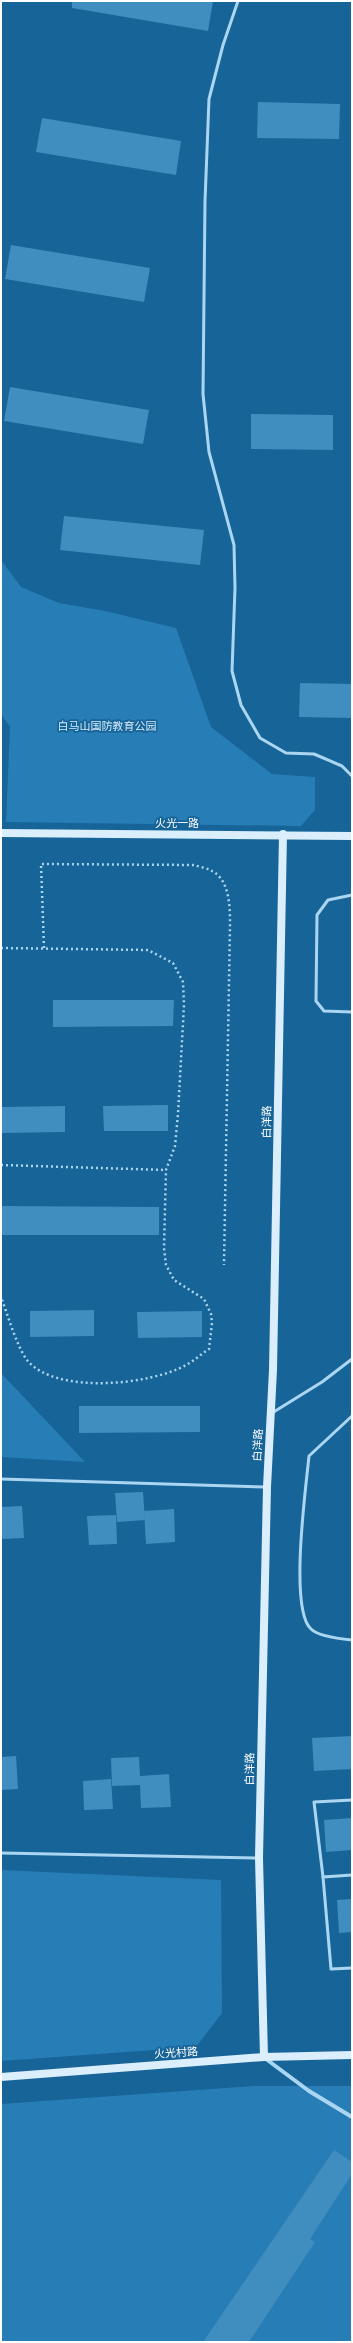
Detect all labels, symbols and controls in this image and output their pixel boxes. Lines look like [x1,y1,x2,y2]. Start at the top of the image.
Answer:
park label: 白马山国防教育公园 [58,720,157,733]
street label: 火光一路 [155,817,199,830]
street label: 白洋路 [260,1105,274,1139]
street label: 白洋路 [251,1428,265,1462]
street label: 白洋路 [243,1752,257,1786]
street label: 火光村路 [154,2045,198,2061]

